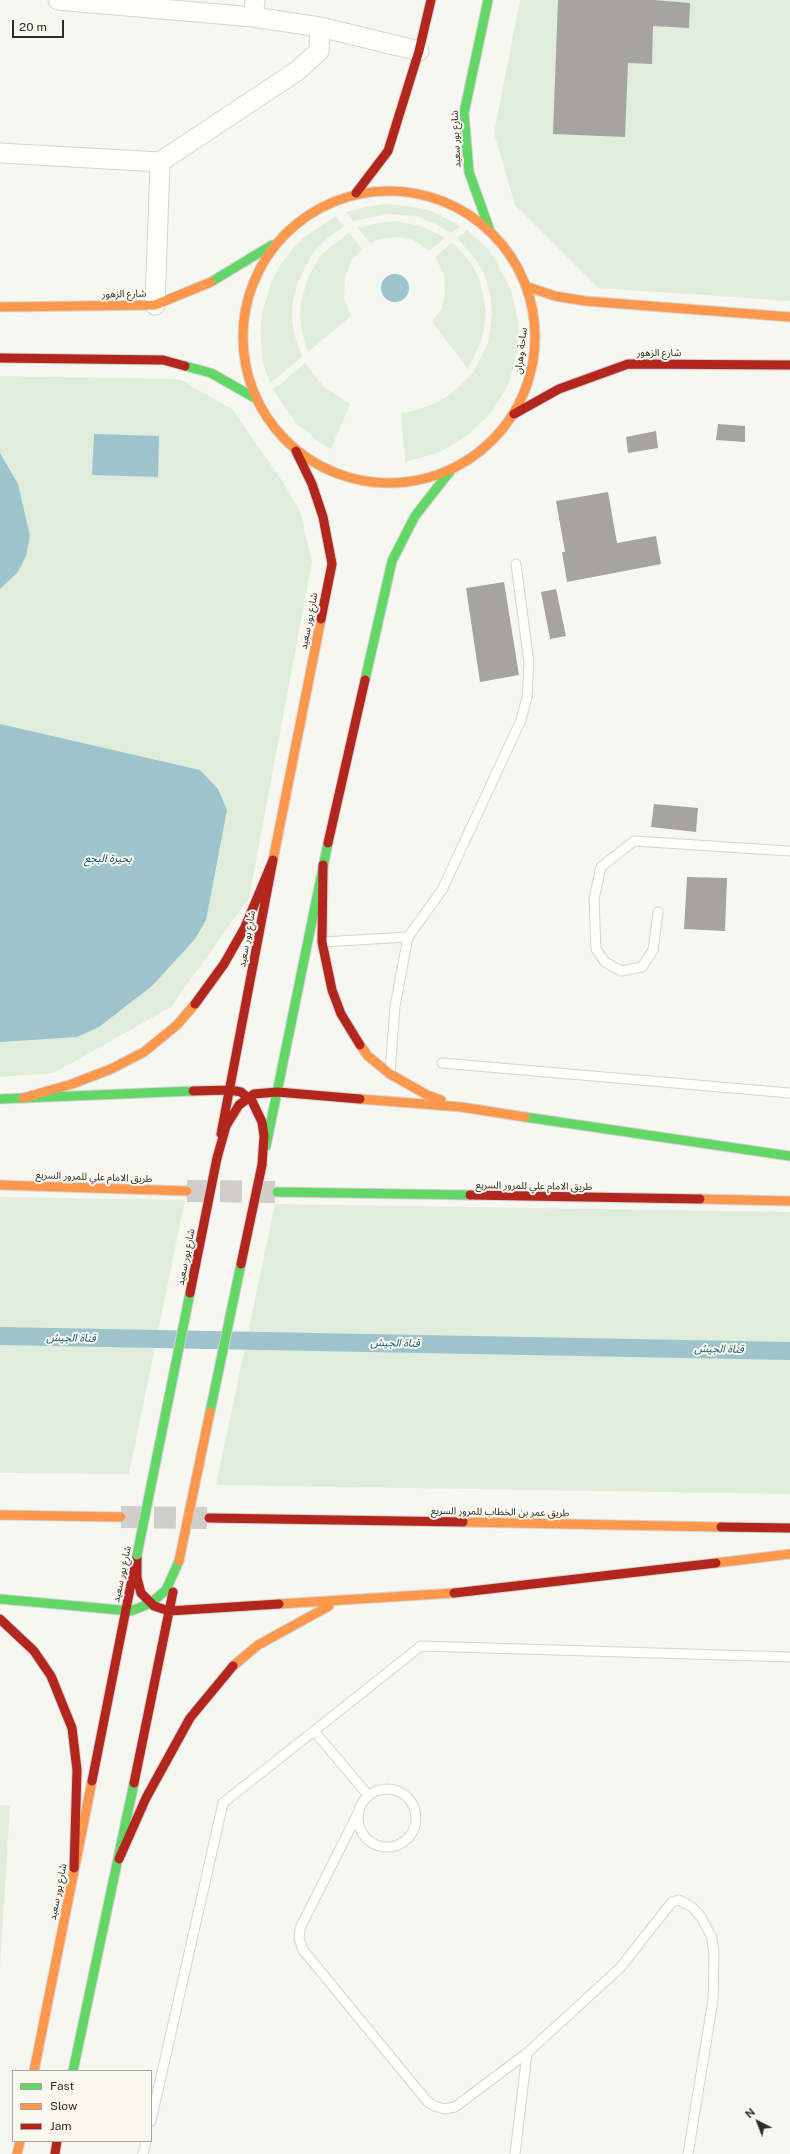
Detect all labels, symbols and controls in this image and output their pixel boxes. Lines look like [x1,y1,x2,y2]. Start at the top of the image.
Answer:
scale bar [14,12,66,38]
text: 20 m [19,20,47,34]
street label: شارع بور سعيد [449,110,463,168]
street label: شارع الزهور [102,288,146,300]
street label: ساحة وهران [512,327,530,375]
street label: شارع الزهور [637,347,681,359]
street label: شارع بور سعيد [298,592,320,650]
water label: بحيرة البجع [84,852,132,866]
street label: شارع بور سعيد [236,910,258,968]
street label: طريق الامام علي للمرور السريع [35,1169,153,1185]
street label: طريق الامام علي للمرور السريع [476,1179,592,1193]
street label: شارع بور سعيد [175,1228,197,1286]
water label: قناة الجيش [46,1331,96,1345]
water label: قناة الجيش [370,1336,420,1350]
water label: قناة الجيش [694,1342,744,1356]
street label: طريق عمر بن الخطاب للمرور السريع [431,1505,569,1519]
street label: شارع بور سعيد [110,1545,134,1603]
street label: شارع بور سعيد [47,1863,69,1921]
legend [12,2070,152,2142]
text: Fast [50,2079,74,2093]
text: Slow [50,2099,77,2113]
north arrow [738,2102,778,2142]
text: N [743,2106,757,2120]
text: Jam [50,2119,72,2133]

